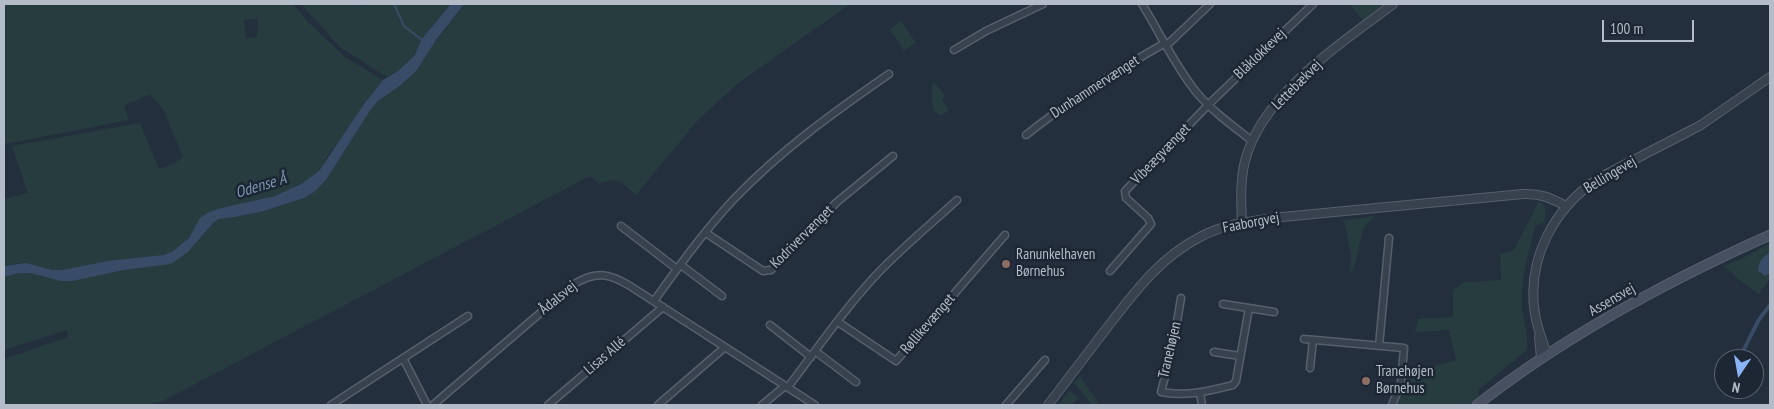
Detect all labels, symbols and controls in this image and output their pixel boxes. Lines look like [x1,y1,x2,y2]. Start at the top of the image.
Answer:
scale bar [1604,10,1696,42]
text: 100 m [1610,19,1643,38]
street label: Blåklokkevej [1230,25,1290,83]
street label: Dunhammervænget [1047,52,1143,122]
street label: Lettebækvej [1268,56,1326,114]
street label: Vibeægvænget [1127,120,1195,188]
street label: Bellingevej [1581,152,1639,198]
water label: Odense Å [233,169,289,203]
street label: Kodrivervænget [767,202,837,272]
street label: Faaborgvej [1221,209,1281,237]
place label: Ranunkelhaven Børnehus [1016,246,1095,281]
marker: Ranunkelhaven Børnehus [1000,258,1012,270]
street label: Ådalsvej [535,277,581,319]
street label: Assensvej [1586,280,1638,320]
street label: Røllikevænget [897,290,959,358]
street label: Tranehøjen [1155,320,1185,380]
street label: Lisas Allé [581,333,629,379]
north arrow [1714,349,1764,399]
place label: Tranehøjen Børnehus [1376,363,1433,398]
marker: Tranehøjen Børnehus [1360,375,1372,387]
text: N [1731,378,1742,397]

